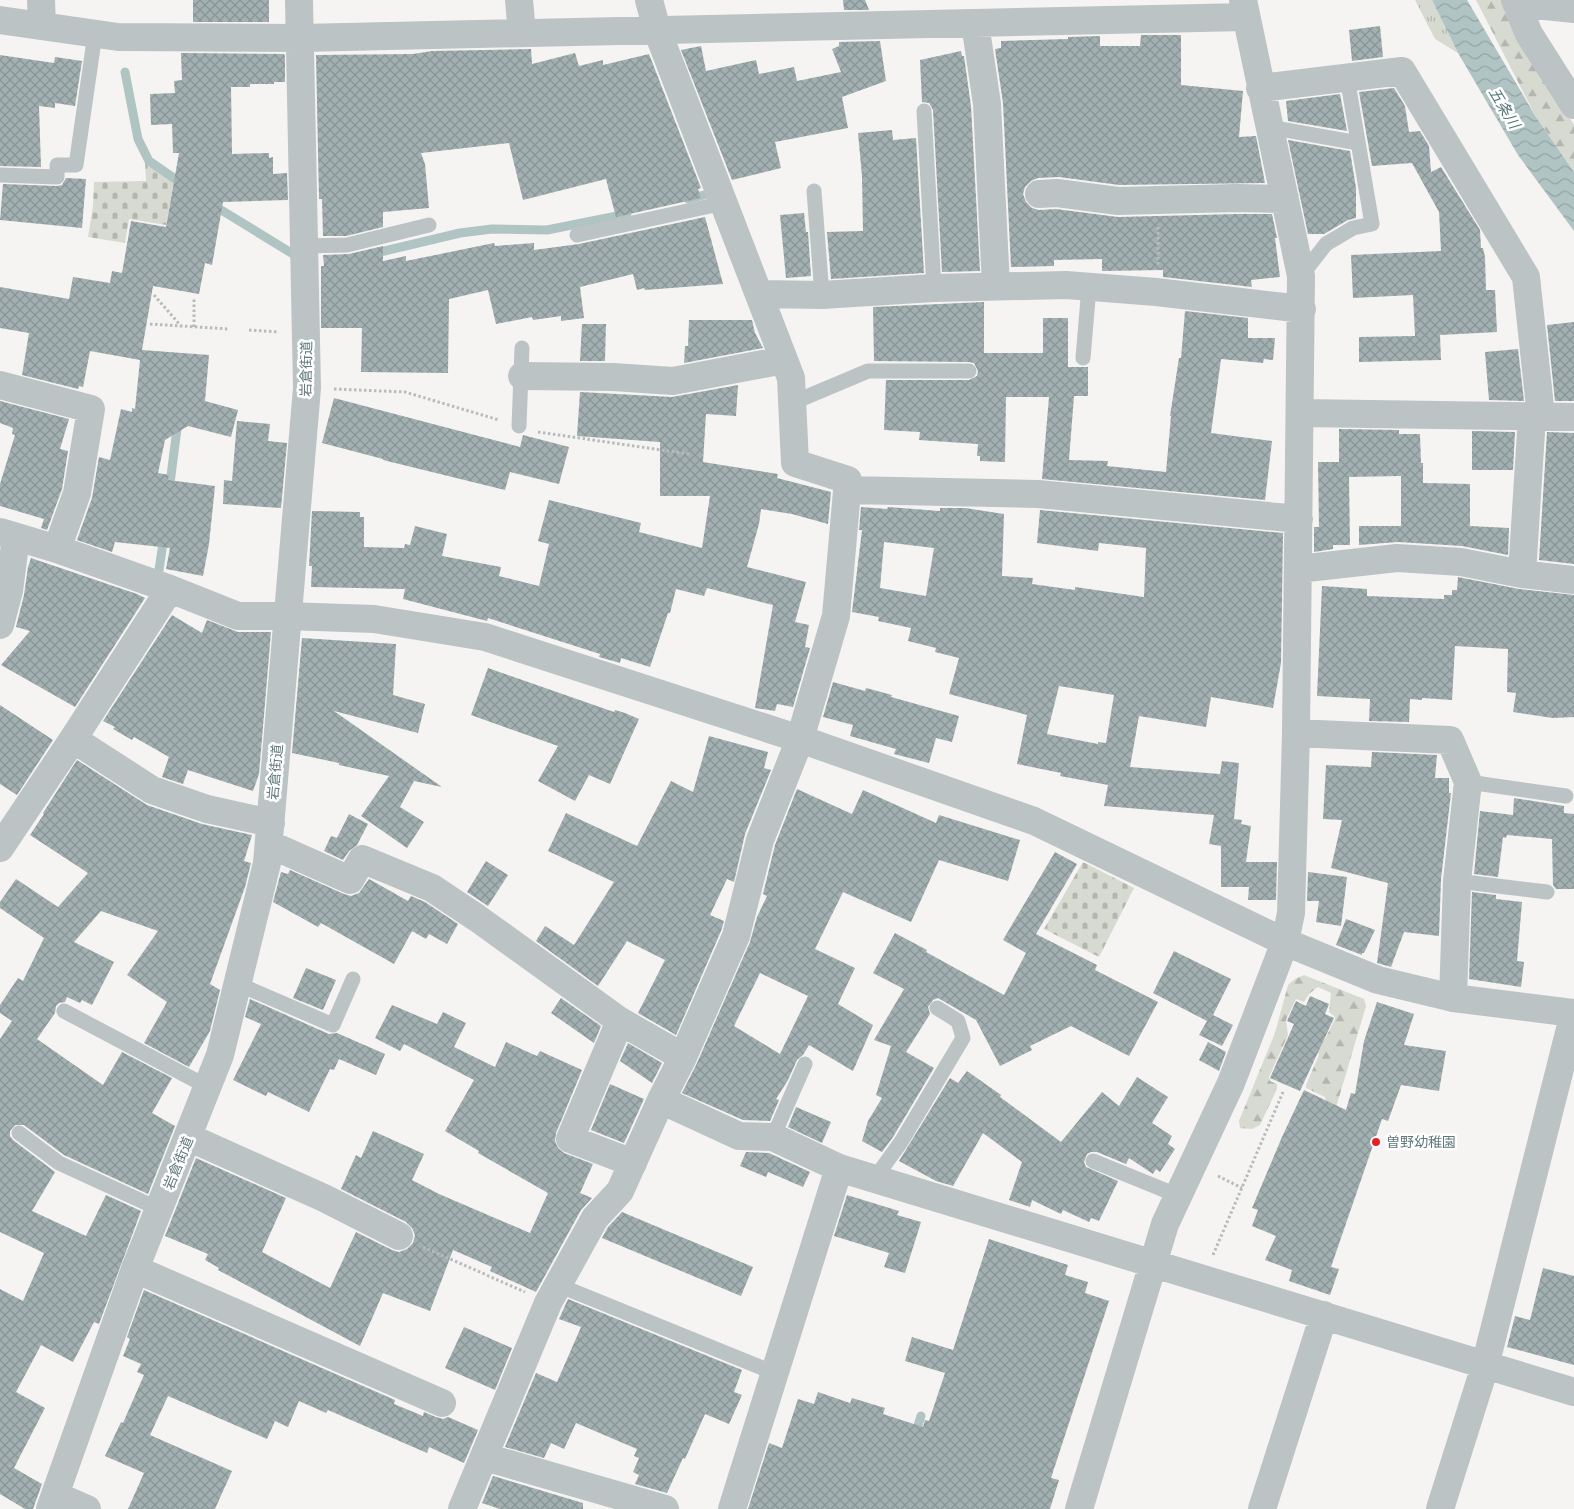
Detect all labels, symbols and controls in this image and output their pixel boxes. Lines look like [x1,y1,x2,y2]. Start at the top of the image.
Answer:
water label: 五条川 [1485,84,1524,134]
street label: 岩倉街道 [297,341,315,397]
street label: 岩倉街道 [264,743,286,801]
place label: 曽野幼稚園 [1386,1133,1456,1151]
street label: 岩倉街道 [159,1134,197,1192]
marker: 曽野幼稚園 [1370,1136,1382,1148]

